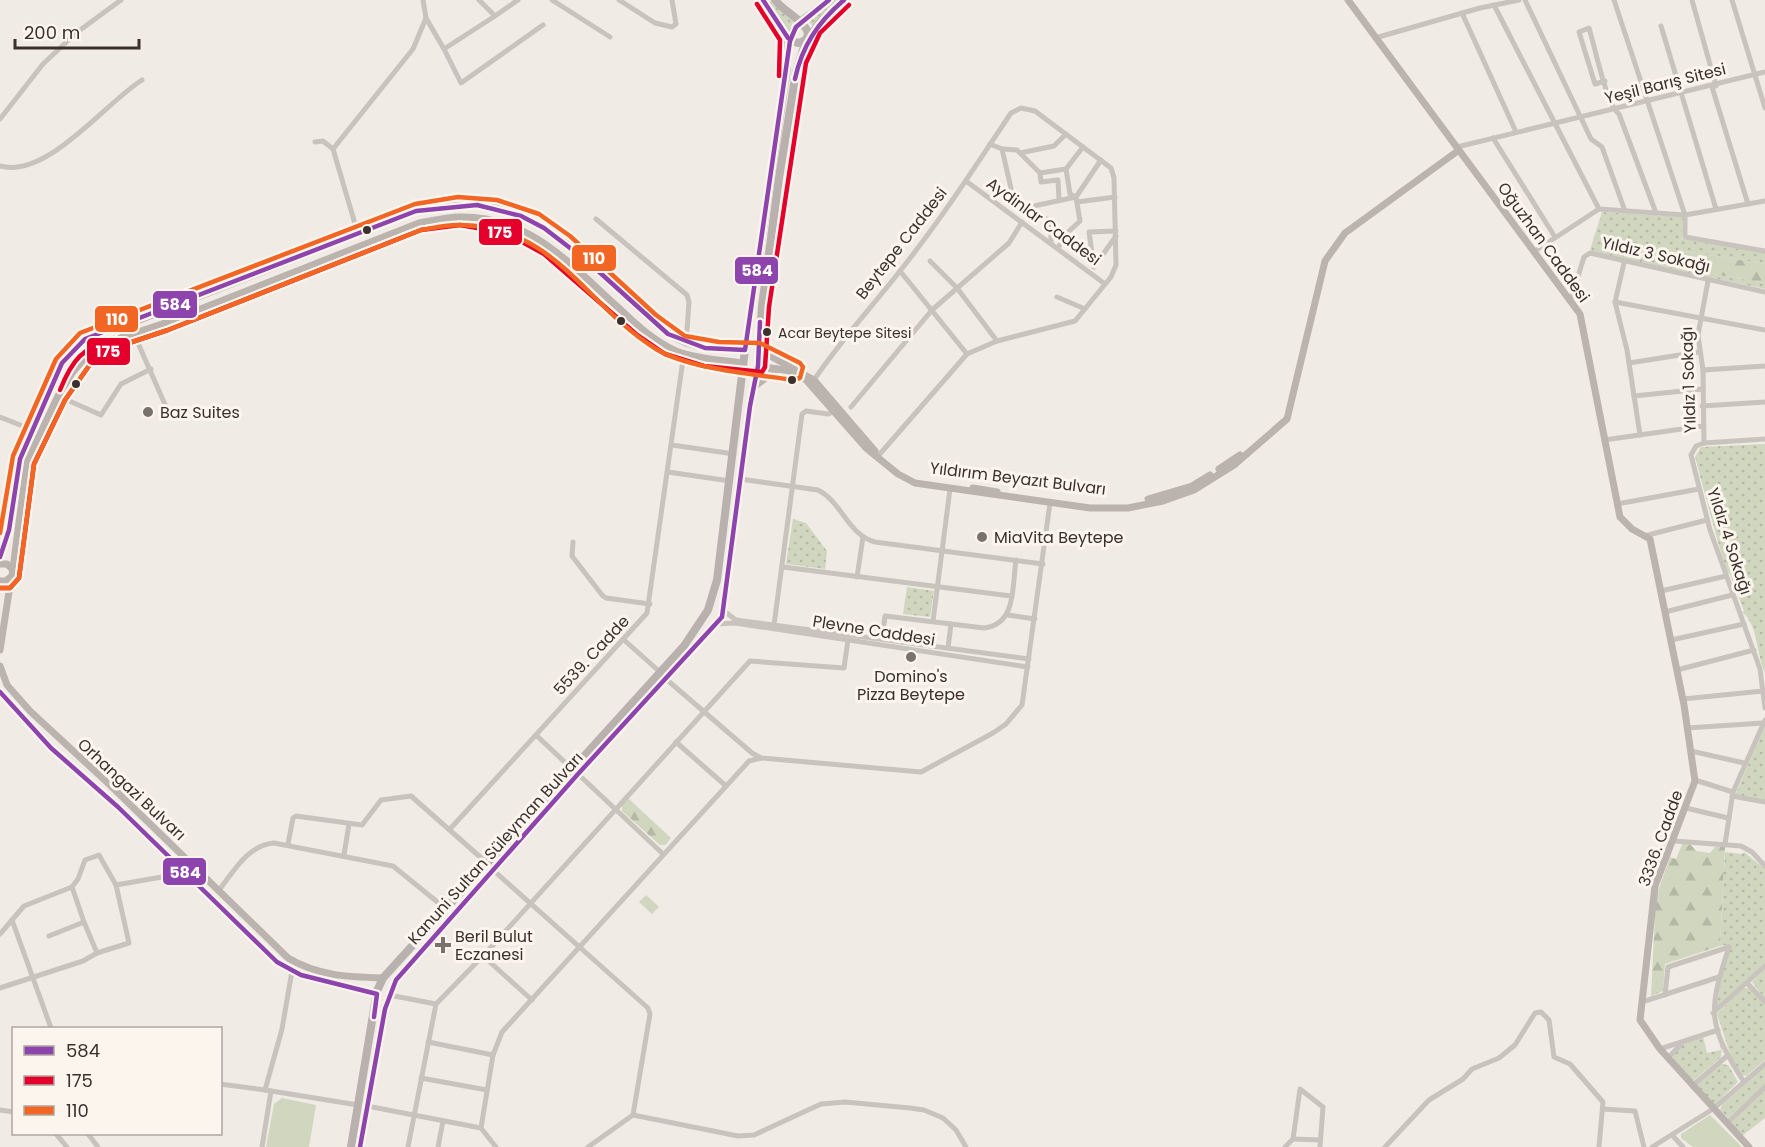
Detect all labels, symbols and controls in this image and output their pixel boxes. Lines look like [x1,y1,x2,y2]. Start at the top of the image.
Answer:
scale bar [15,12,140,50]
text: 200 m [24,20,80,45]
street label: Yeşil Barış Sitesi [1602,57,1728,110]
street label: Aydinlar Caddesi [982,172,1106,271]
street label: Oğuzhan Caddesi [1492,177,1595,307]
street label: Beytepe Caddesi [850,182,952,304]
line badge: 175 [478,218,523,246]
text: 175 [488,221,512,244]
unlabelled marker [361,224,373,236]
street label: Yıldız 3 Sokağı [1599,231,1712,278]
line badge: 110 [571,244,617,272]
text: 110 [583,247,605,270]
line badge: 584 [734,256,779,285]
text: 584 [741,259,773,282]
line badge: 584 [152,290,198,319]
text: 584 [159,293,191,316]
line badge: 110 [94,305,139,333]
text: 110 [106,308,128,331]
unlabelled marker [615,315,627,327]
place label: Acar Beytepe Sitesi [778,323,911,343]
marker: Acar Beytepe Sitesi [761,326,773,338]
street label: Yıldız 1 Sokağı [1675,326,1702,434]
line badge: 175 [86,337,131,366]
text: 175 [96,340,120,363]
unlabelled marker [786,374,798,386]
unlabelled marker [70,378,82,390]
place label: Baz Suites [160,401,240,424]
marker: Baz Suites [141,405,155,419]
street label: Yıldırım Beyazıt Bulvarı [929,456,1107,501]
street label: Yıldız 4 Sokağı [1701,485,1758,598]
place label: MiaVita Beytepe [994,526,1123,549]
marker: MiaVita Beytepe [975,530,989,544]
street label: Plevne Caddesi [811,609,937,652]
street label: 5539. Cadde [548,610,635,700]
marker: Domino's Pizza Beytepe [904,650,918,664]
place label: Domino's Pizza Beytepe [857,665,965,706]
street label: Orhangazi Bulvarı [72,733,191,846]
street label: Kanuni Sultan Süleyman Bulvarı [402,747,588,950]
street label: 3336. Cadde [1632,787,1689,889]
line badge: 584 [162,857,207,886]
text: 584 [169,861,201,884]
place label: Beril Bulut Eczanesi [455,925,533,966]
marker: Beril Bulut Eczanesi [436,938,450,952]
legend [12,1027,222,1135]
text: 584 [66,1038,100,1063]
text: 175 [66,1068,93,1093]
text: 110 [66,1098,89,1123]

